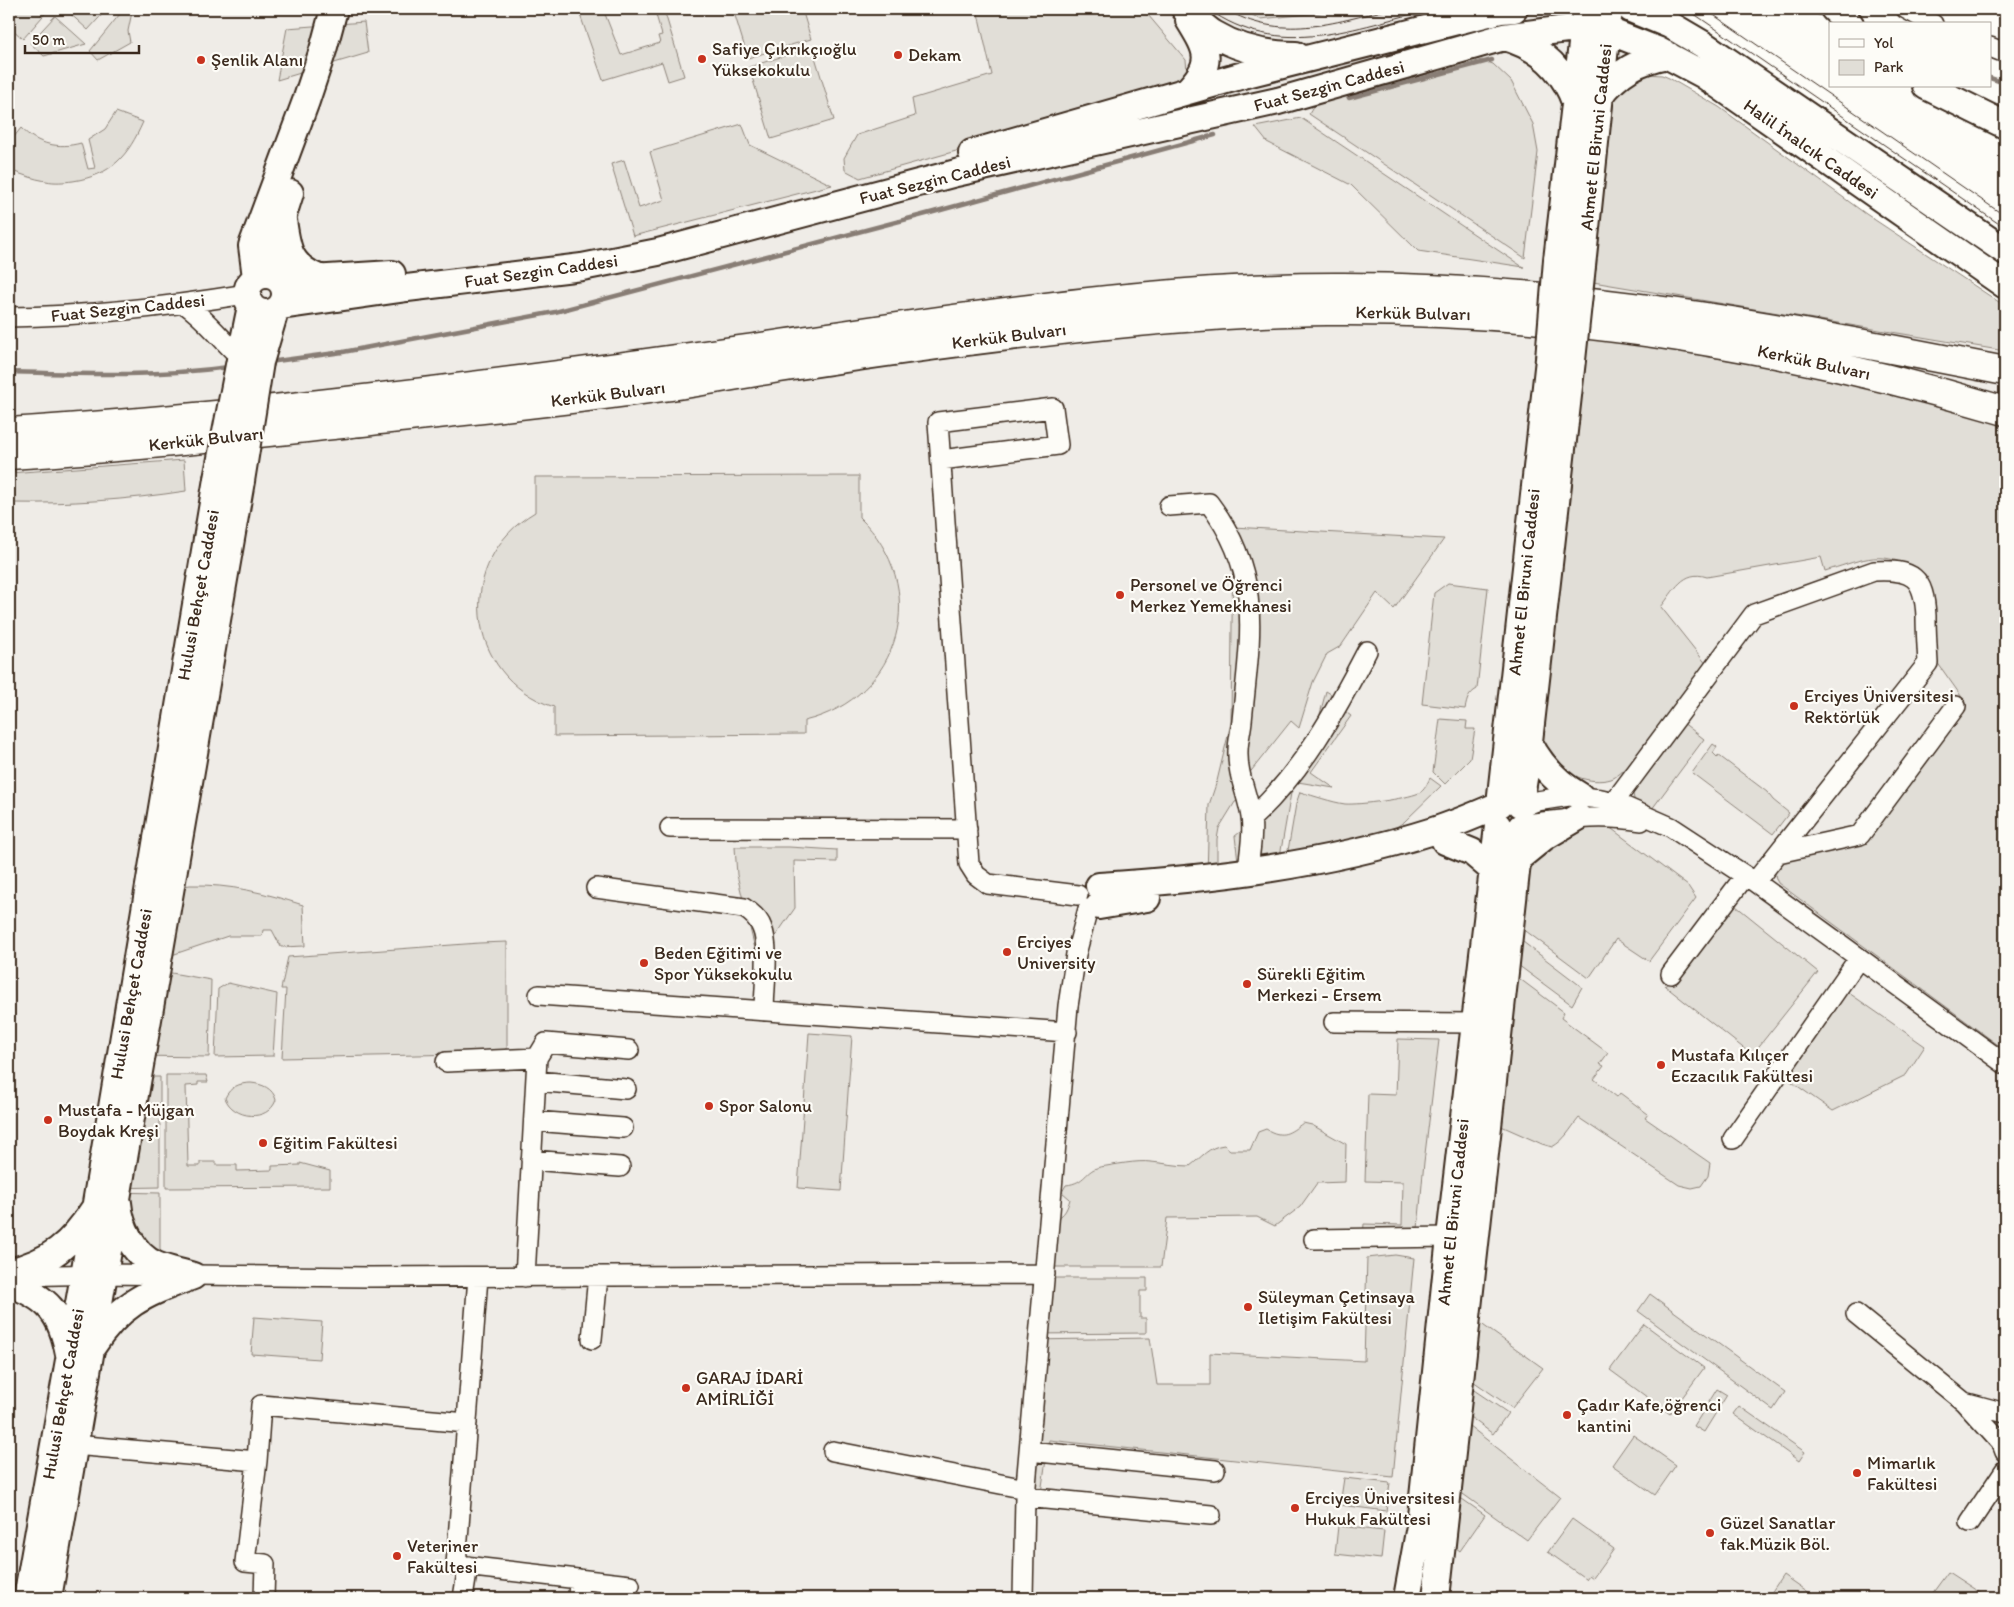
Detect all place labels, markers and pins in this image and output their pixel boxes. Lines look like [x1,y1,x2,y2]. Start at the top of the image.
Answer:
place label: Safiye Çıkrıkçıoğlu Yüksekokulu [712,38,857,81]
place label: Dekam [908,44,962,66]
place label: Şenlik Alanı [211,49,303,71]
marker: Dekam [892,49,904,61]
marker: Safiye Çıkrıkçıoğlu Yüksekokulu [696,53,708,65]
marker: Şenlik Alanı [195,54,207,66]
place label: Personel ve Öğrenci Merkez Yemekhanesi [1130,574,1292,617]
marker: Personel ve Öğrenci Merkez Yemekhanesi [1114,589,1126,601]
place label: Erciyes Üniversitesi Rektörlük [1804,685,1954,728]
marker: Erciyes Üniversitesi Rektörlük [1788,700,1800,712]
place label: Erciyes University [1017,931,1096,974]
place label: Beden Eğitimi ve Spor Yüksekokulu [654,942,793,985]
marker: Erciyes University [1001,946,1013,958]
marker: Beden Eğitimi ve Spor Yüksekokulu [638,957,650,969]
place label: Sürekli Eğitim Merkezi - Ersem [1257,963,1382,1006]
marker: Sürekli Eğitim Merkezi - Ersem [1241,978,1253,990]
place label: Mustafa Kılıçer Eczacılık Fakültesi [1671,1044,1813,1087]
marker: Mustafa Kılıçer Eczacılık Fakültesi [1655,1059,1667,1071]
place label: Spor Salonu [719,1095,812,1117]
place label: Mustafa - Müjgan Boydak Kreşi [58,1099,194,1142]
marker: Spor Salonu [703,1100,715,1112]
marker: Mustafa - Müjgan Boydak Kreşi [42,1114,54,1126]
place label: Eğitim Fakültesi [273,1132,398,1154]
marker: Eğitim Fakültesi [257,1137,269,1149]
place label: Süleyman Çetinsaya Iletişim Fakültesi [1258,1286,1416,1329]
marker: Süleyman Çetinsaya Iletişim Fakültesi [1242,1301,1254,1313]
place label: GARAJ İDARİ AMİRLİĞİ [696,1367,803,1410]
marker: GARAJ İDARİ AMİRLİĞİ [680,1382,692,1394]
place label: Çadır Kafe,öğrenci kantini [1577,1394,1721,1437]
marker: Çadır Kafe,öğrenci kantini [1561,1409,1573,1421]
place label: Mimarlık Fakültesi [1867,1452,1937,1495]
marker: Mimarlık Fakültesi [1851,1467,1863,1479]
place label: Erciyes Üniversitesi Hukuk Fakültesi [1305,1487,1455,1530]
marker: Erciyes Üniversitesi Hukuk Fakültesi [1289,1502,1301,1514]
place label: Güzel Sanatlar fak.Müzik Böl. [1720,1512,1836,1555]
marker: Güzel Sanatlar fak.Müzik Böl. [1704,1527,1716,1539]
place label: Veteriner Fakültesi [407,1535,479,1578]
marker: Veteriner Fakültesi [391,1550,403,1562]

